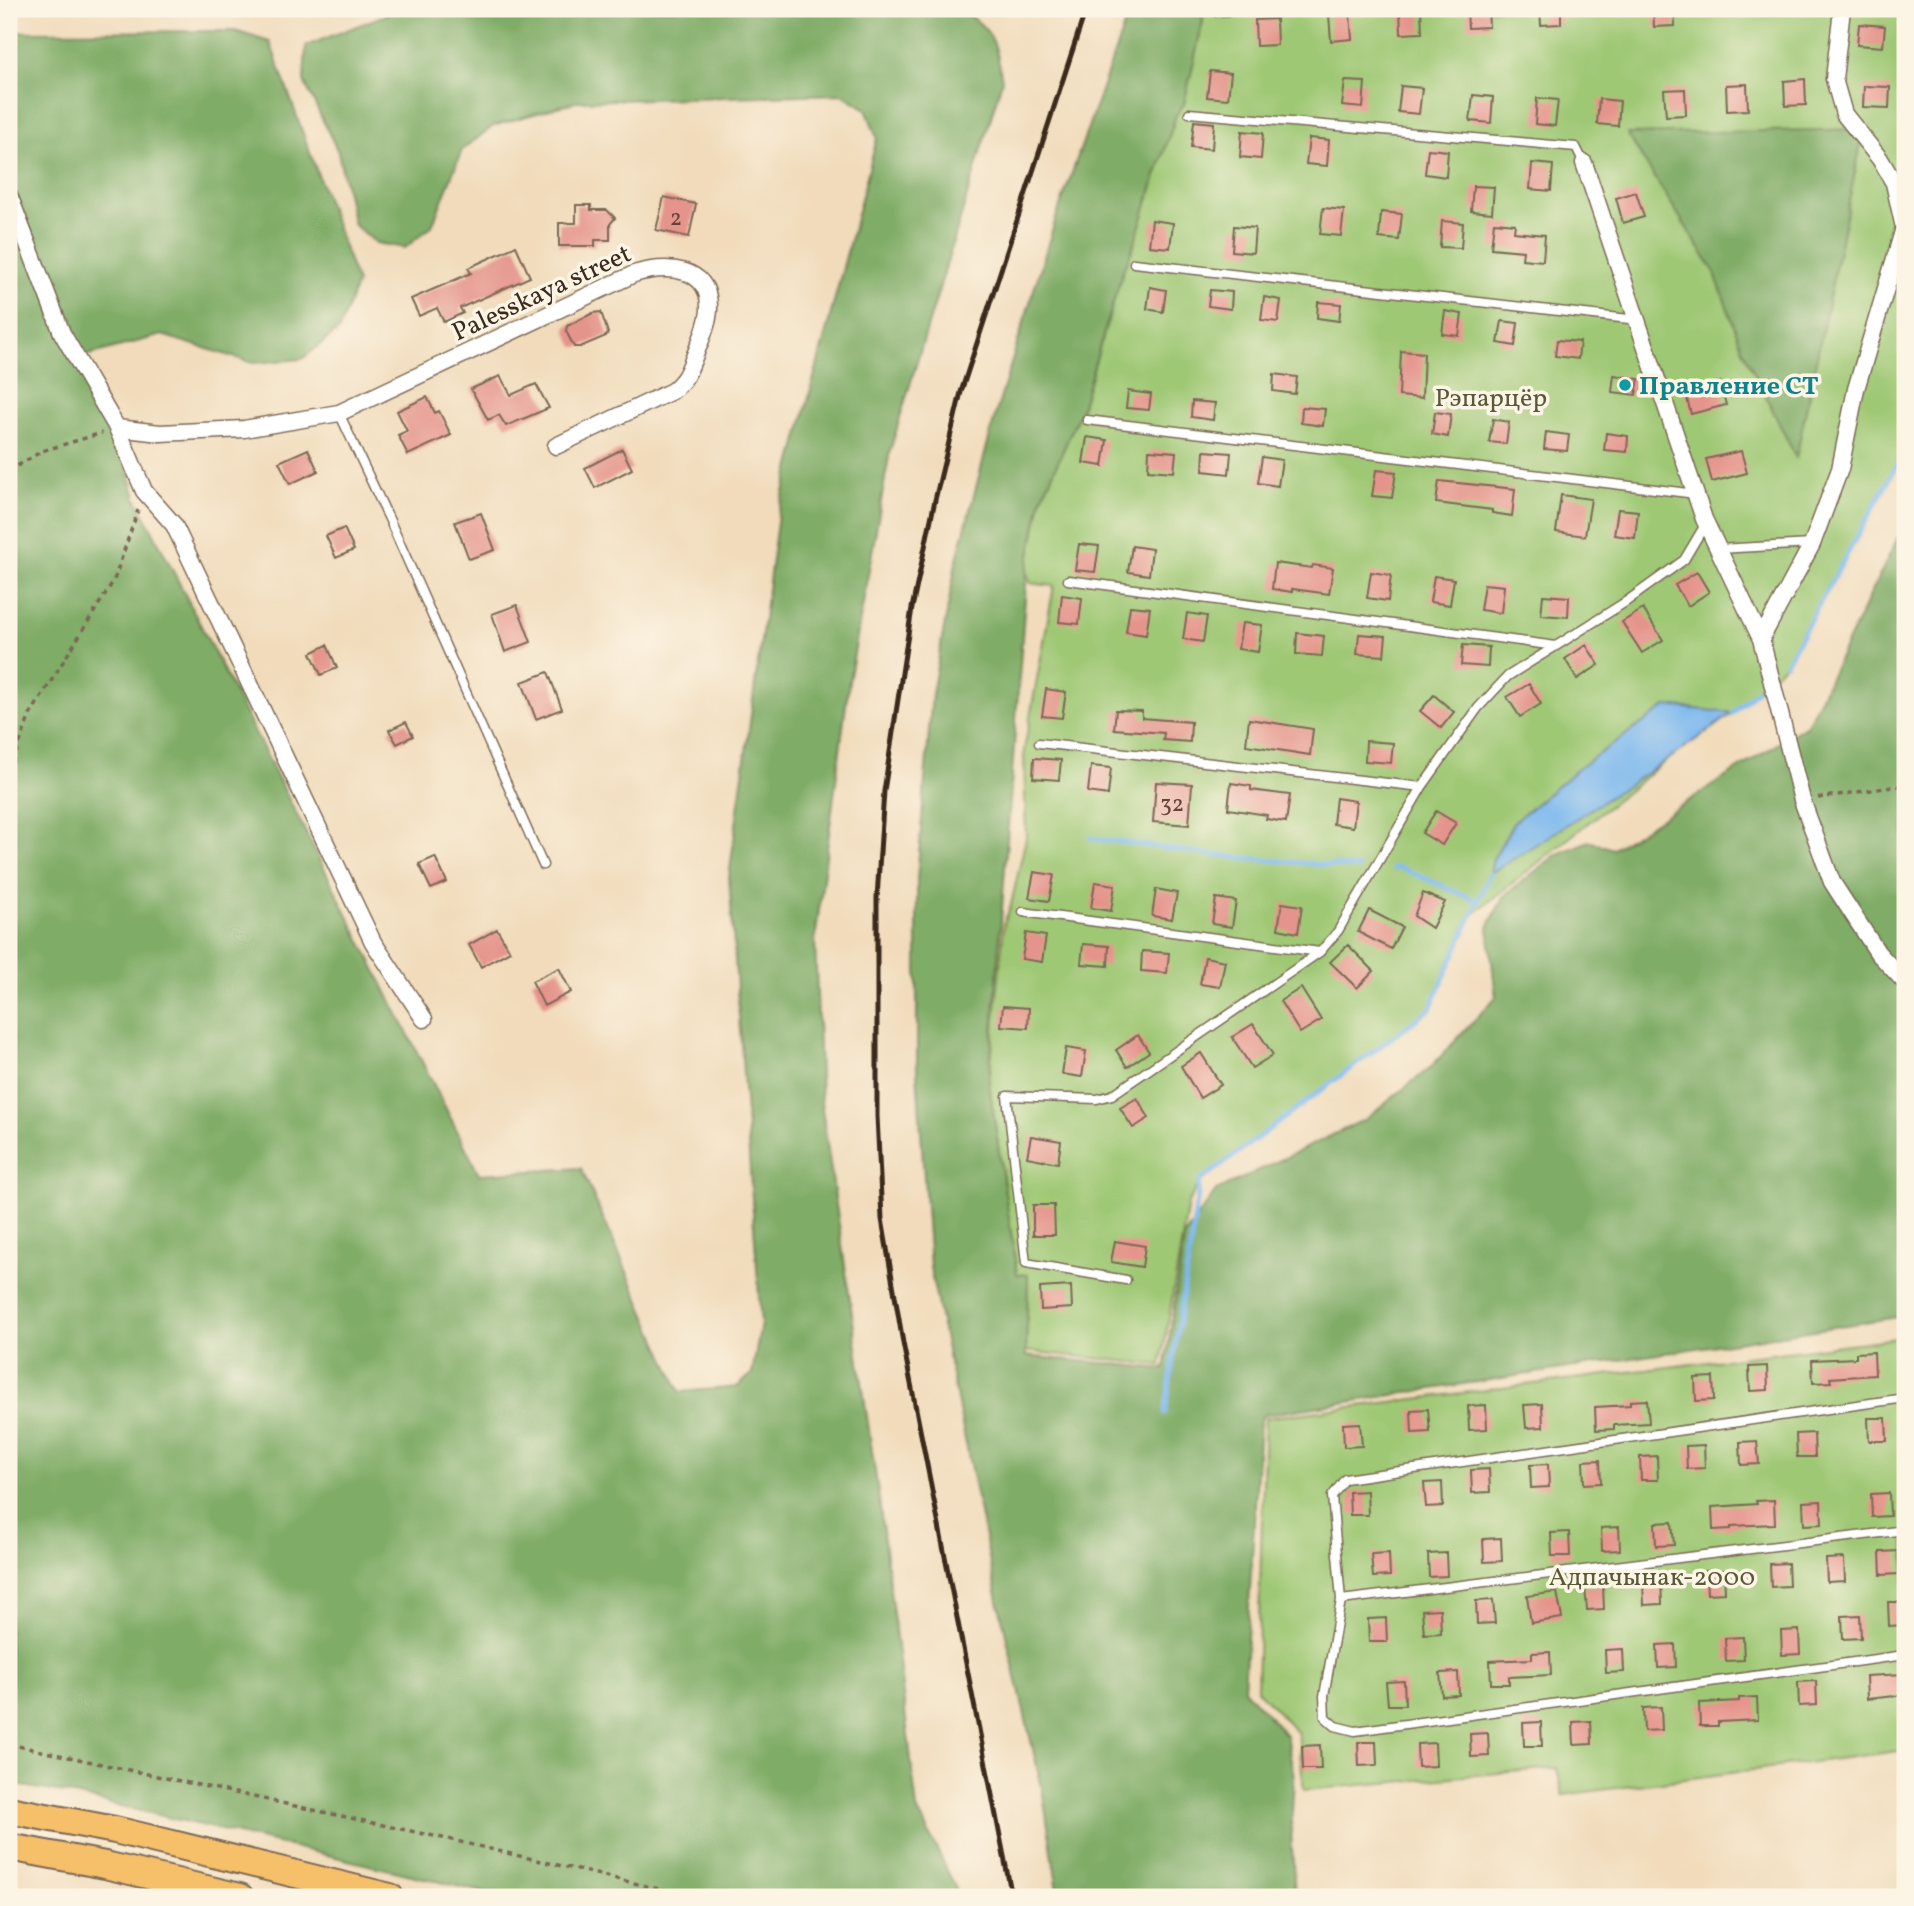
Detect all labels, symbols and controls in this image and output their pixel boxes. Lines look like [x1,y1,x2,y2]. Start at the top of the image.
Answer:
house number: 2 [670,203,682,235]
street label: Palesskaya street [446,237,637,351]
place label: Правление СТ [1639,369,1819,405]
marker: Правление СТ [1617,377,1633,393]
park label: Рэпарцёр [1435,381,1547,417]
house number: 32 [1160,789,1184,821]
park label: Адпачынак-2000 [1549,1560,1755,1596]

